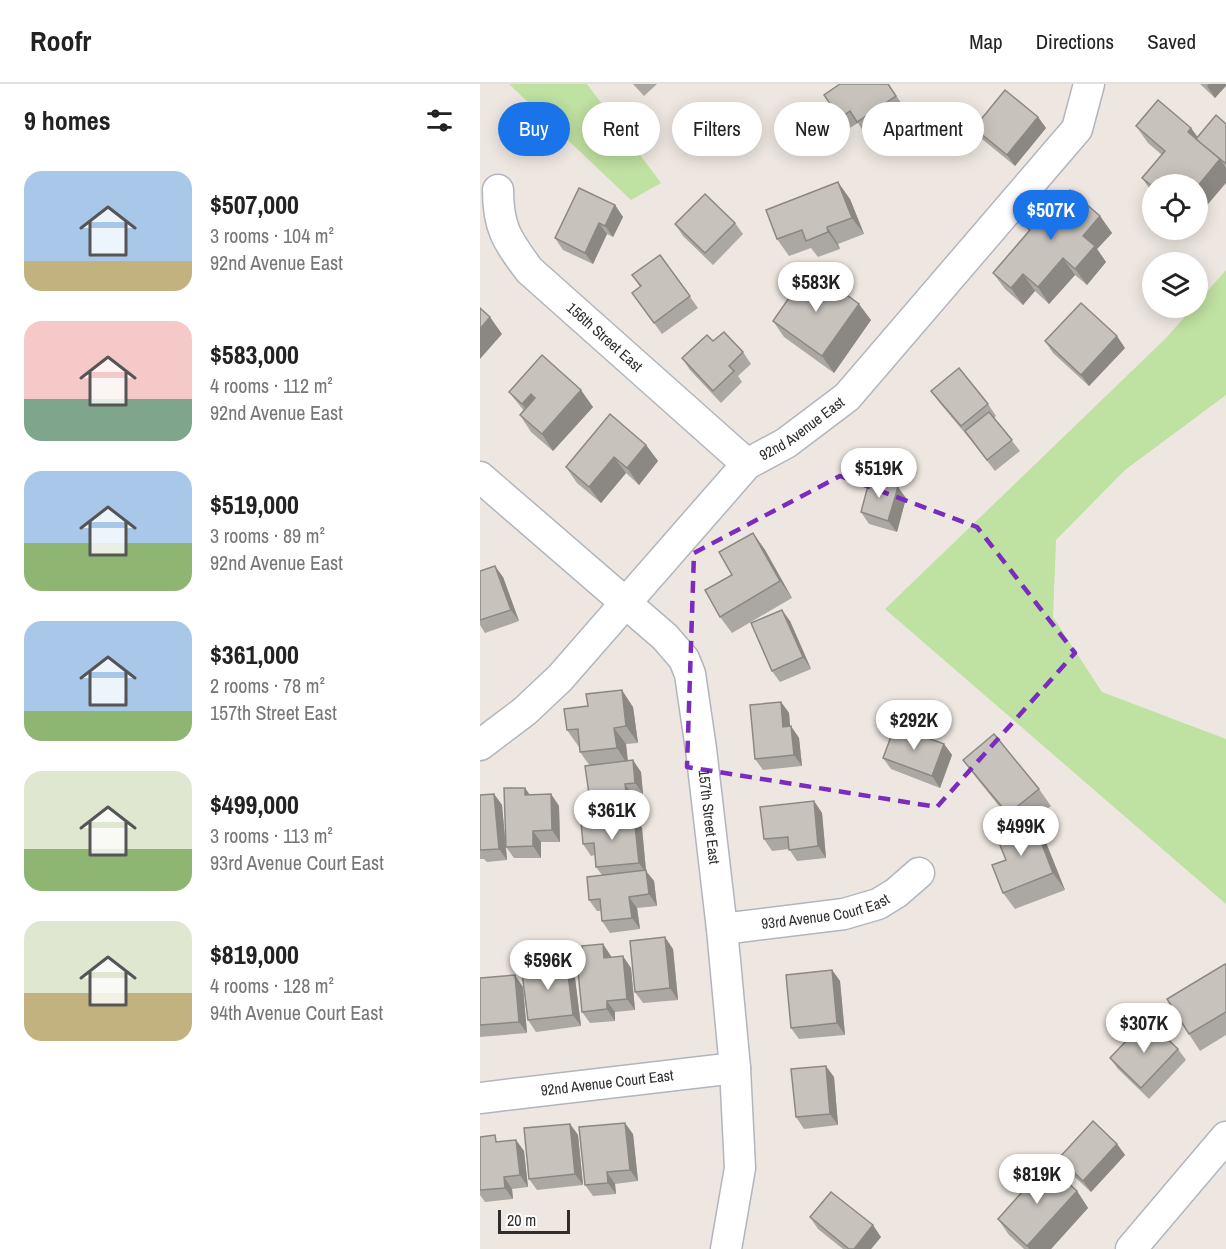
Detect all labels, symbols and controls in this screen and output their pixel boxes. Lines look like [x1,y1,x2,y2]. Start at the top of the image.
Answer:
text: Roofr [30,22,91,60]
text: Map [969,27,1003,56]
text: Directions [1036,27,1114,56]
text: Saved [1147,27,1196,56]
chip: Buy [498,102,570,156]
chip: Rent [582,102,660,156]
chip: Filters [672,102,762,156]
chip: New [774,102,850,156]
chip: Apartment [862,102,984,156]
text: 9 homes [24,103,111,138]
icon: filters [423,104,456,137]
map controls [1142,174,1208,318]
button: locate [1142,174,1208,240]
text: $507,000 [210,187,299,222]
pin: $507K [1009,190,1093,241]
icon: home [72,195,144,267]
text: $507K [1027,196,1075,223]
text: 3 rooms · 104 m² [210,222,334,249]
text: 92nd Avenue East [210,249,343,276]
button: layers [1142,252,1208,318]
pin: $583K [774,262,858,313]
text: $583K [792,268,840,295]
street label: 156th Street East [562,297,648,377]
text: $583,000 [210,337,299,372]
icon: home [72,345,144,417]
text: 4 rooms · 112 m² [210,372,333,399]
street label: 92nd Avenue East [755,391,849,465]
text: 92nd Avenue East [210,399,343,426]
pin: $519K [837,448,921,499]
text: $519K [855,454,903,481]
text: $519,000 [210,487,299,522]
icon: home [72,495,144,567]
text: 3 rooms · 89 m² [210,522,325,549]
text: 92nd Avenue East [210,549,343,576]
text: $361,000 [210,637,299,672]
icon: home [72,645,144,717]
text: 2 rooms · 78 m² [210,672,325,699]
text: 157th Street East [210,699,337,726]
pin: $292K [872,700,956,751]
text: $292K [890,706,938,733]
street label: 157th Street East [693,768,725,866]
text: $499,000 [210,787,299,822]
pin: $361K [570,790,654,841]
icon: home [72,795,144,867]
text: $361K [588,796,636,823]
pin: $499K [979,806,1063,857]
text: $499K [997,812,1045,839]
text: 3 rooms · 113 m² [210,822,333,849]
text: 93rd Avenue Court East [210,849,384,876]
street label: 93rd Avenue Court East [760,888,894,934]
text: $819,000 [210,937,299,972]
pin: $596K [506,940,590,991]
icon: home [72,945,144,1017]
text: $596K [524,946,572,973]
text: 4 rooms · 128 m² [210,972,334,999]
text: 94th Avenue Court East [210,999,383,1026]
pin: $307K [1102,1003,1186,1054]
text: $307K [1120,1009,1168,1036]
street label: 92nd Avenue Court East [540,1064,675,1101]
pin: $819K [995,1154,1079,1205]
text: $819K [1013,1160,1061,1187]
scale bar [498,1207,570,1234]
text: 20 m [507,1209,536,1231]

